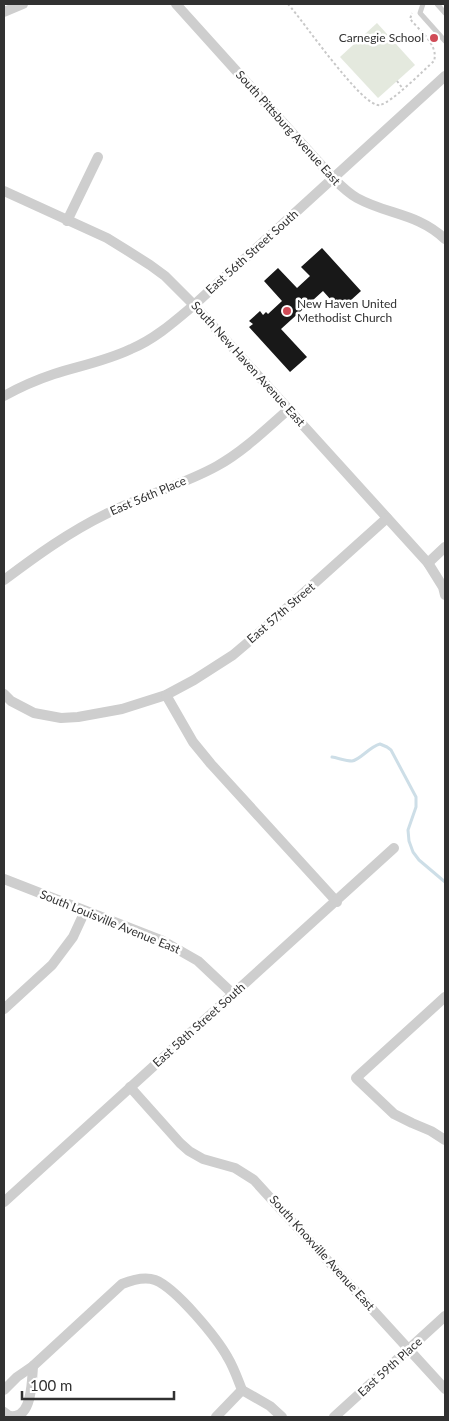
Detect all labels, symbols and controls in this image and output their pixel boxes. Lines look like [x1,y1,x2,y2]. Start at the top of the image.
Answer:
place label: Carnegie School [339,30,424,45]
marker: Carnegie School [428,32,440,44]
street label: South Pittsburg Avenue East [233,67,344,189]
street label: East 56th Street South [202,206,301,297]
place label: New Haven United Methodist Church [297,296,397,325]
street label: South New Haven Avenue East [188,298,309,430]
marker: New Haven United Methodist Church [281,305,293,317]
street label: East 56th Place [107,473,188,518]
street label: East 57th Street [244,579,318,646]
street label: South Louisville Avenue East [38,886,183,957]
street label: East 58th Street South [149,979,248,1070]
street label: South Knoxville Avenue East [267,1192,379,1314]
street label: East 59th Place [354,1334,425,1399]
scale bar [22,1368,175,1400]
text: 100 m [30,1376,72,1394]

